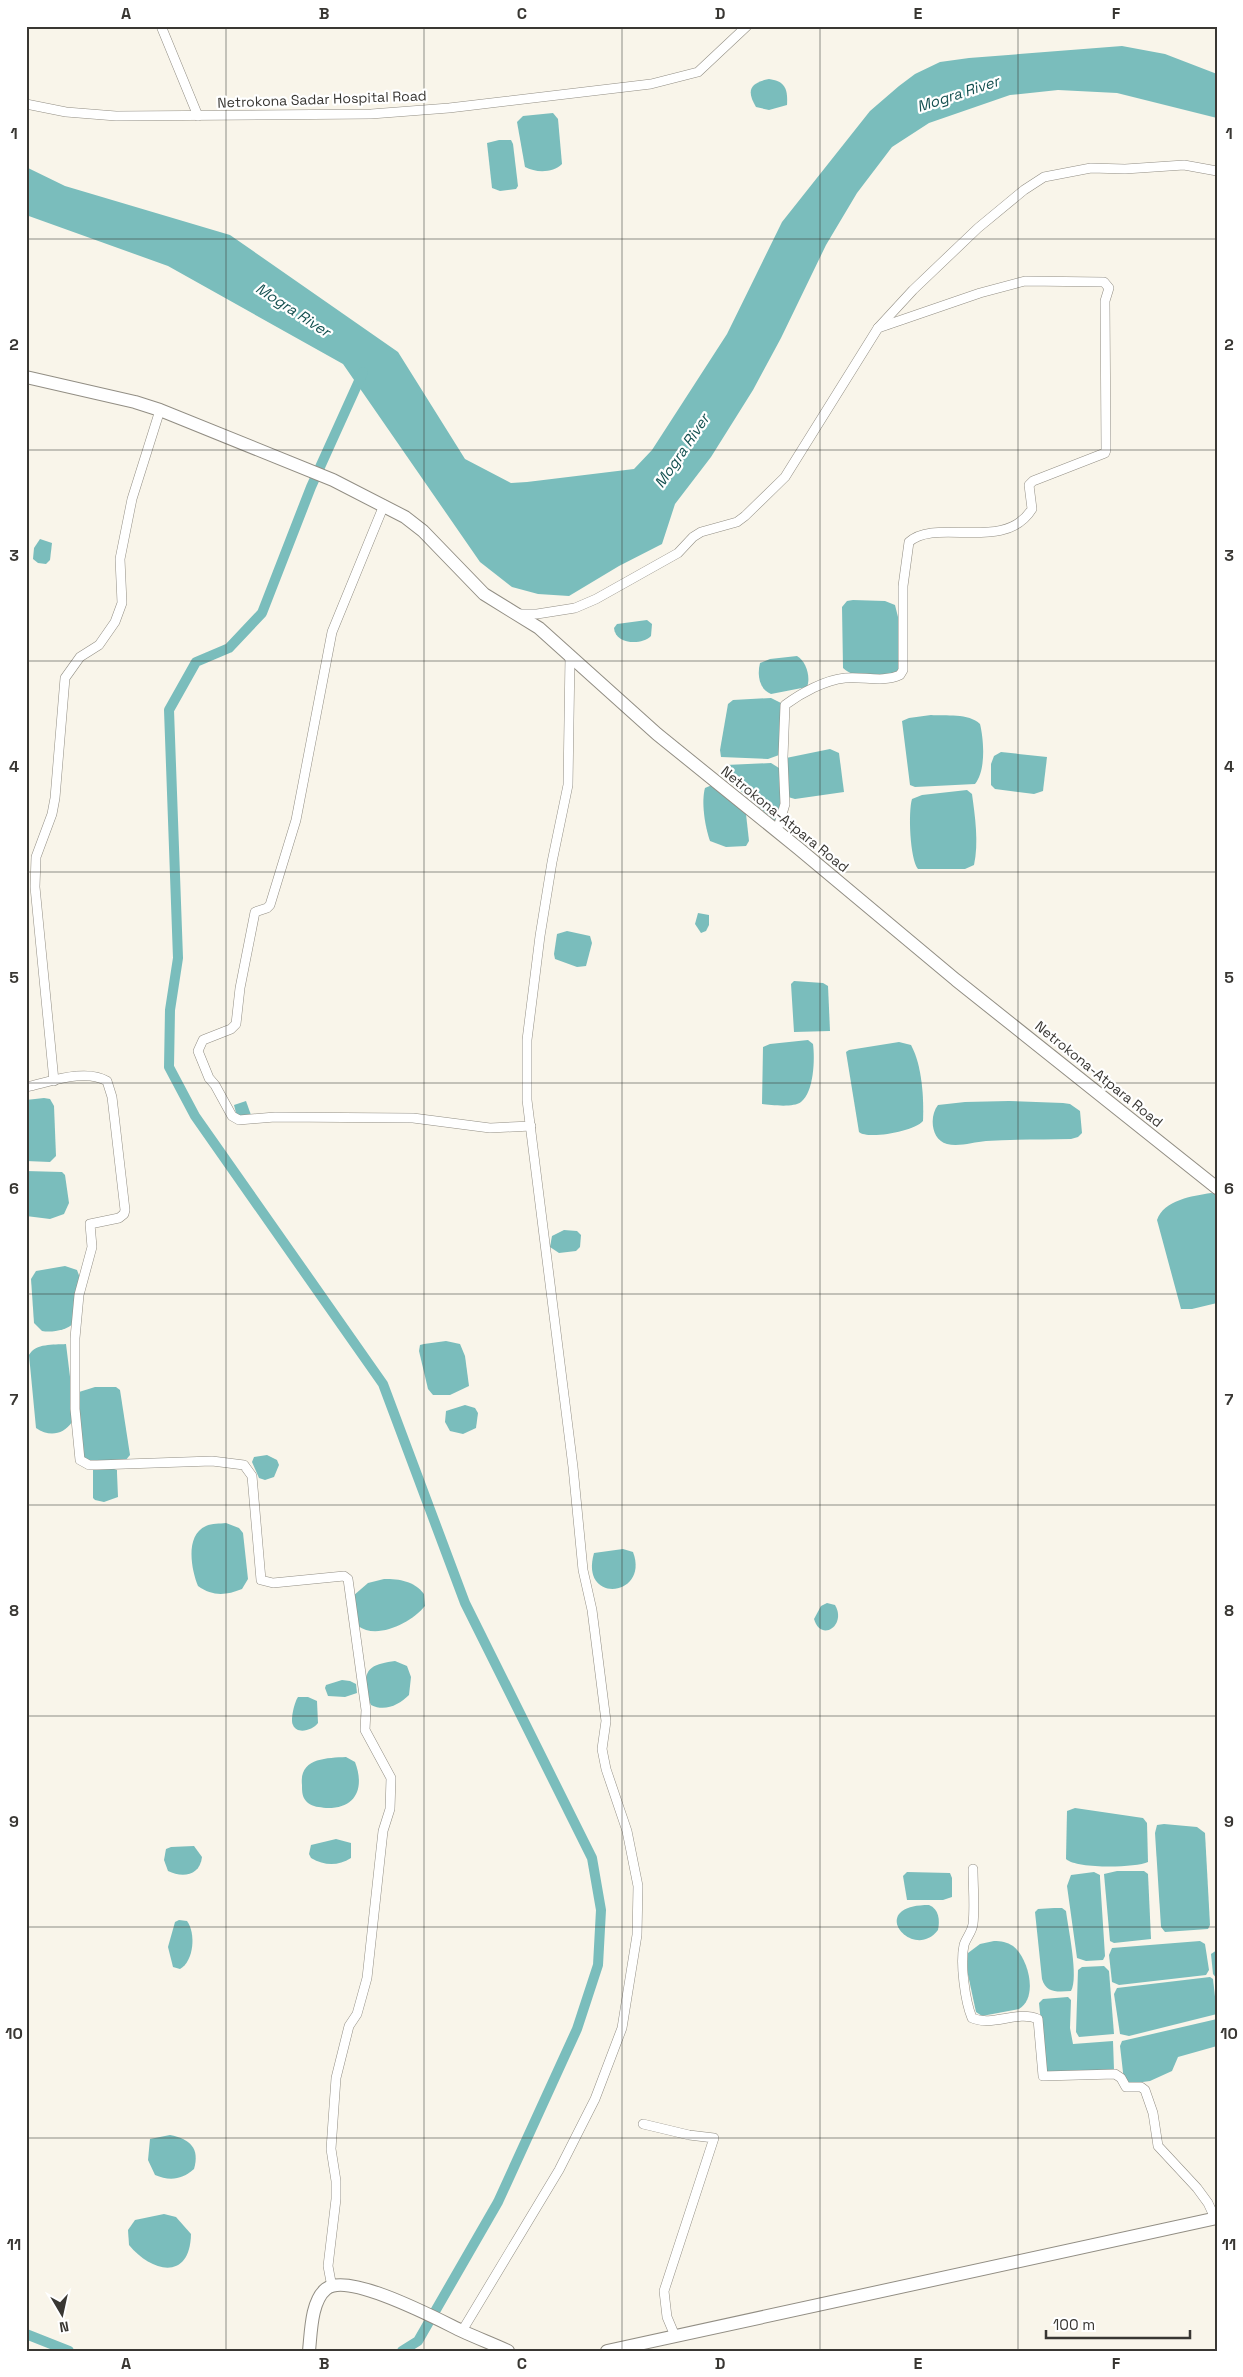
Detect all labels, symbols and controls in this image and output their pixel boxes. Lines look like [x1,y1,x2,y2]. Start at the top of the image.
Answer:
text: A [121,3,131,24]
text: B [319,3,329,24]
text: C [517,3,527,24]
text: D [715,3,725,24]
text: E [914,3,923,24]
text: F [1112,3,1121,24]
water label: Mogra River [914,71,1003,116]
street label: Netrokona Sadar Hospital Road [217,86,427,112]
text: 1 [10,123,18,144]
text: 1 [1225,123,1233,144]
water label: Mogra River [252,278,335,341]
text: 2 [9,334,19,355]
text: 2 [1224,334,1234,355]
water label: Mogra River [650,409,714,491]
text: 3 [9,545,19,566]
text: 3 [1224,545,1234,566]
text: 4 [9,756,19,777]
text: 4 [1224,756,1234,777]
street label: Netrokona-Atpara Road [718,762,852,876]
text: 5 [9,967,19,988]
text: 5 [1224,967,1234,988]
street label: Netrokona-Atpara Road [1032,1017,1166,1131]
text: 6 [9,1178,19,1199]
text: 6 [1224,1178,1234,1199]
text: 7 [10,1389,19,1410]
text: 7 [1225,1389,1234,1410]
text: 8 [9,1600,19,1621]
text: 8 [1224,1600,1234,1621]
text: 9 [9,1811,19,1832]
text: 9 [1224,1811,1234,1832]
text: 10 [5,2023,23,2044]
text: 10 [1220,2023,1238,2044]
text: 11 [7,2234,21,2255]
text: 11 [1222,2234,1236,2255]
north arrow [38,2290,88,2340]
scale bar [1046,2307,1189,2339]
text: 100 m [1053,2315,1095,2334]
text: N [58,2317,70,2336]
text: A [121,2353,131,2374]
text: B [319,2353,329,2374]
text: C [517,2353,527,2374]
text: D [715,2353,725,2374]
text: E [914,2353,923,2374]
text: F [1112,2353,1121,2374]

